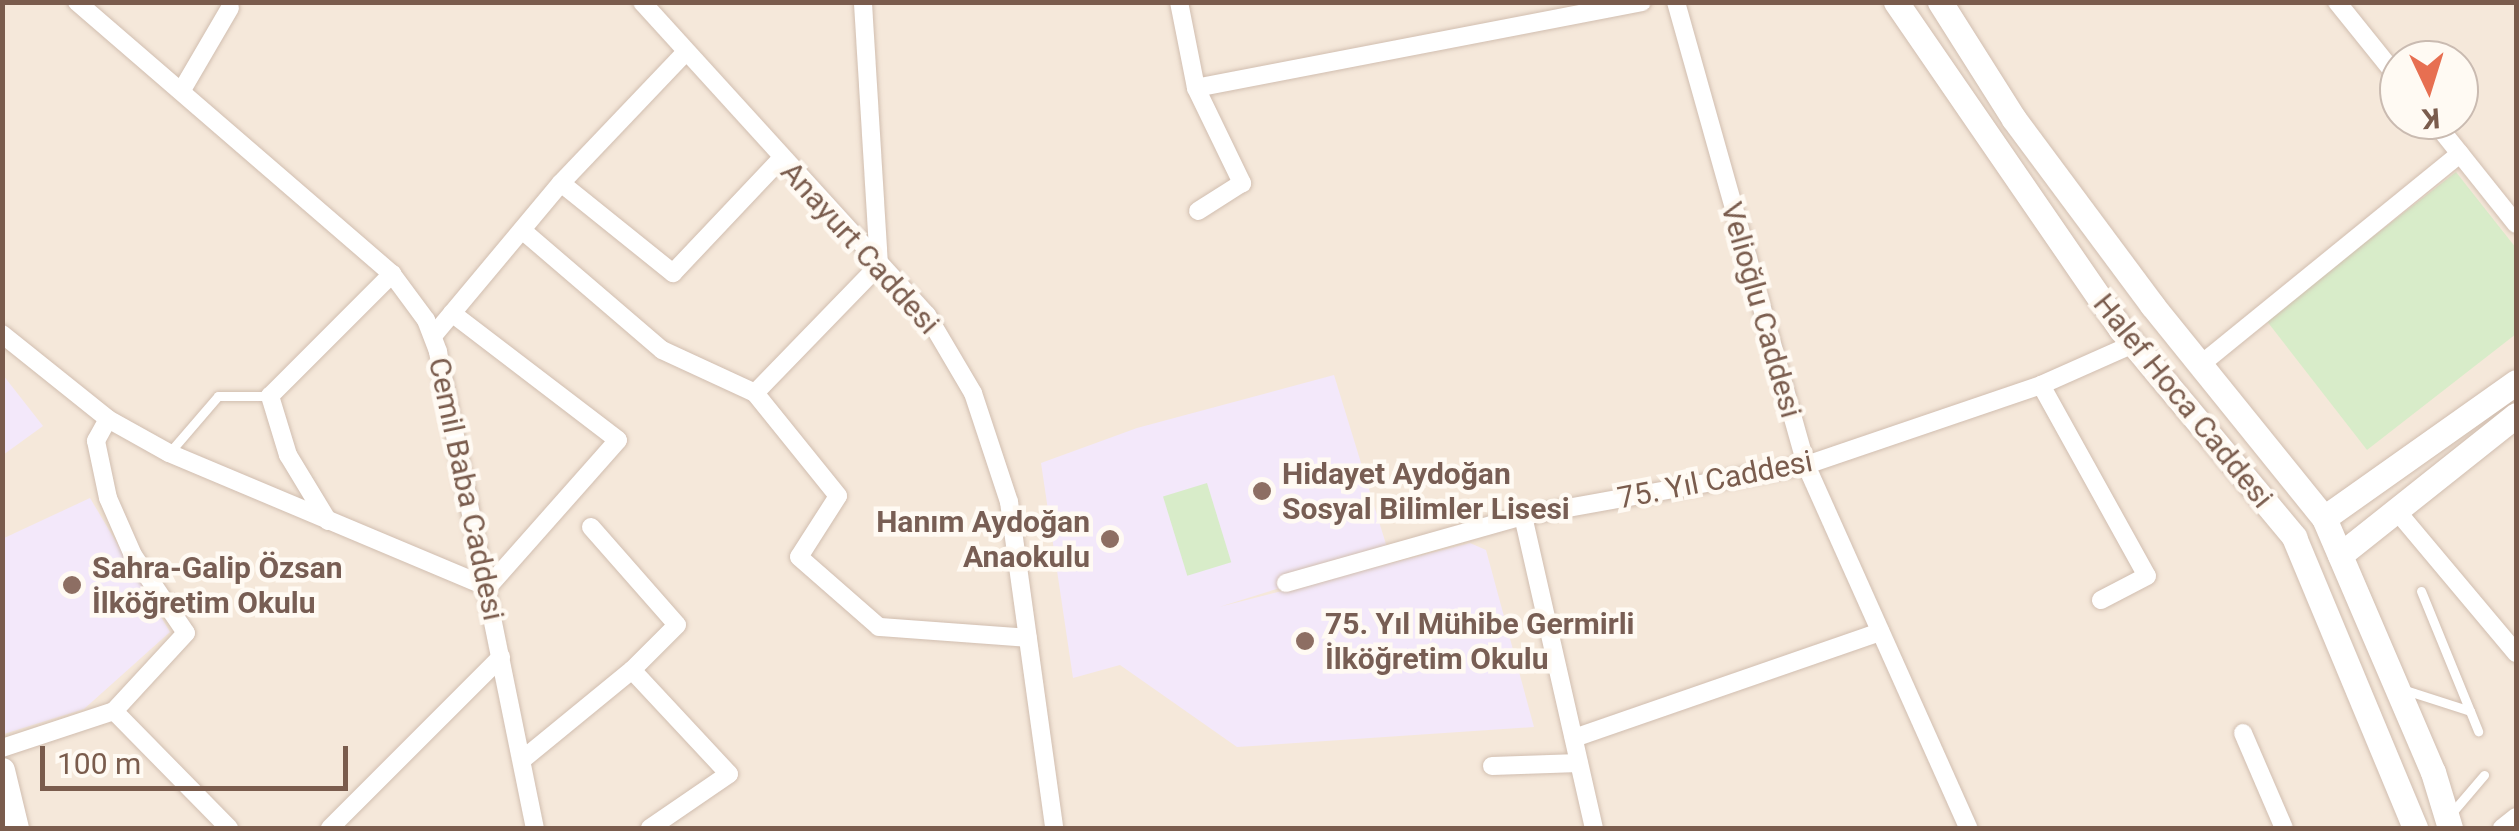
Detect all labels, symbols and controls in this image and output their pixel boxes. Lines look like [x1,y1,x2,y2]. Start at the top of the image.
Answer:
north arrow [2379,40,2479,140]
text: K [2421,101,2441,136]
street label: Anayurt Caddesi [773,154,947,342]
street label: Velioğlu Caddesi [1713,198,1809,422]
street label: Halef Hoca Caddesi [2086,287,2280,515]
street label: Cemil Baba Caddesi [421,354,511,624]
street label: 75. Yıl Caddesi [1615,443,1815,517]
place label: Hidayet Aydoğan Sosyal Bilimler Lisesi [1282,456,1570,526]
marker: Hidayet Aydoğan Sosyal Bilimler Lisesi [1251,480,1273,502]
place label: Hanım Aydoğan Anaokulu [876,504,1090,574]
marker: Hanım Aydoğan Anaokulu [1099,528,1121,550]
place label: Sahra-Galip Özsan İlköğretim Okulu [92,550,343,620]
marker: Sahra-Galip Özsan İlköğretim Okulu [61,574,83,596]
place label: 75. Yıl Mühibe Germirli İlköğretim Okulu [1325,606,1635,676]
marker: 75. Yıl Mühibe Germirli İlköğretim Okulu [1294,630,1316,652]
scale bar [45,726,352,788]
text: 100 m [57,746,141,781]

